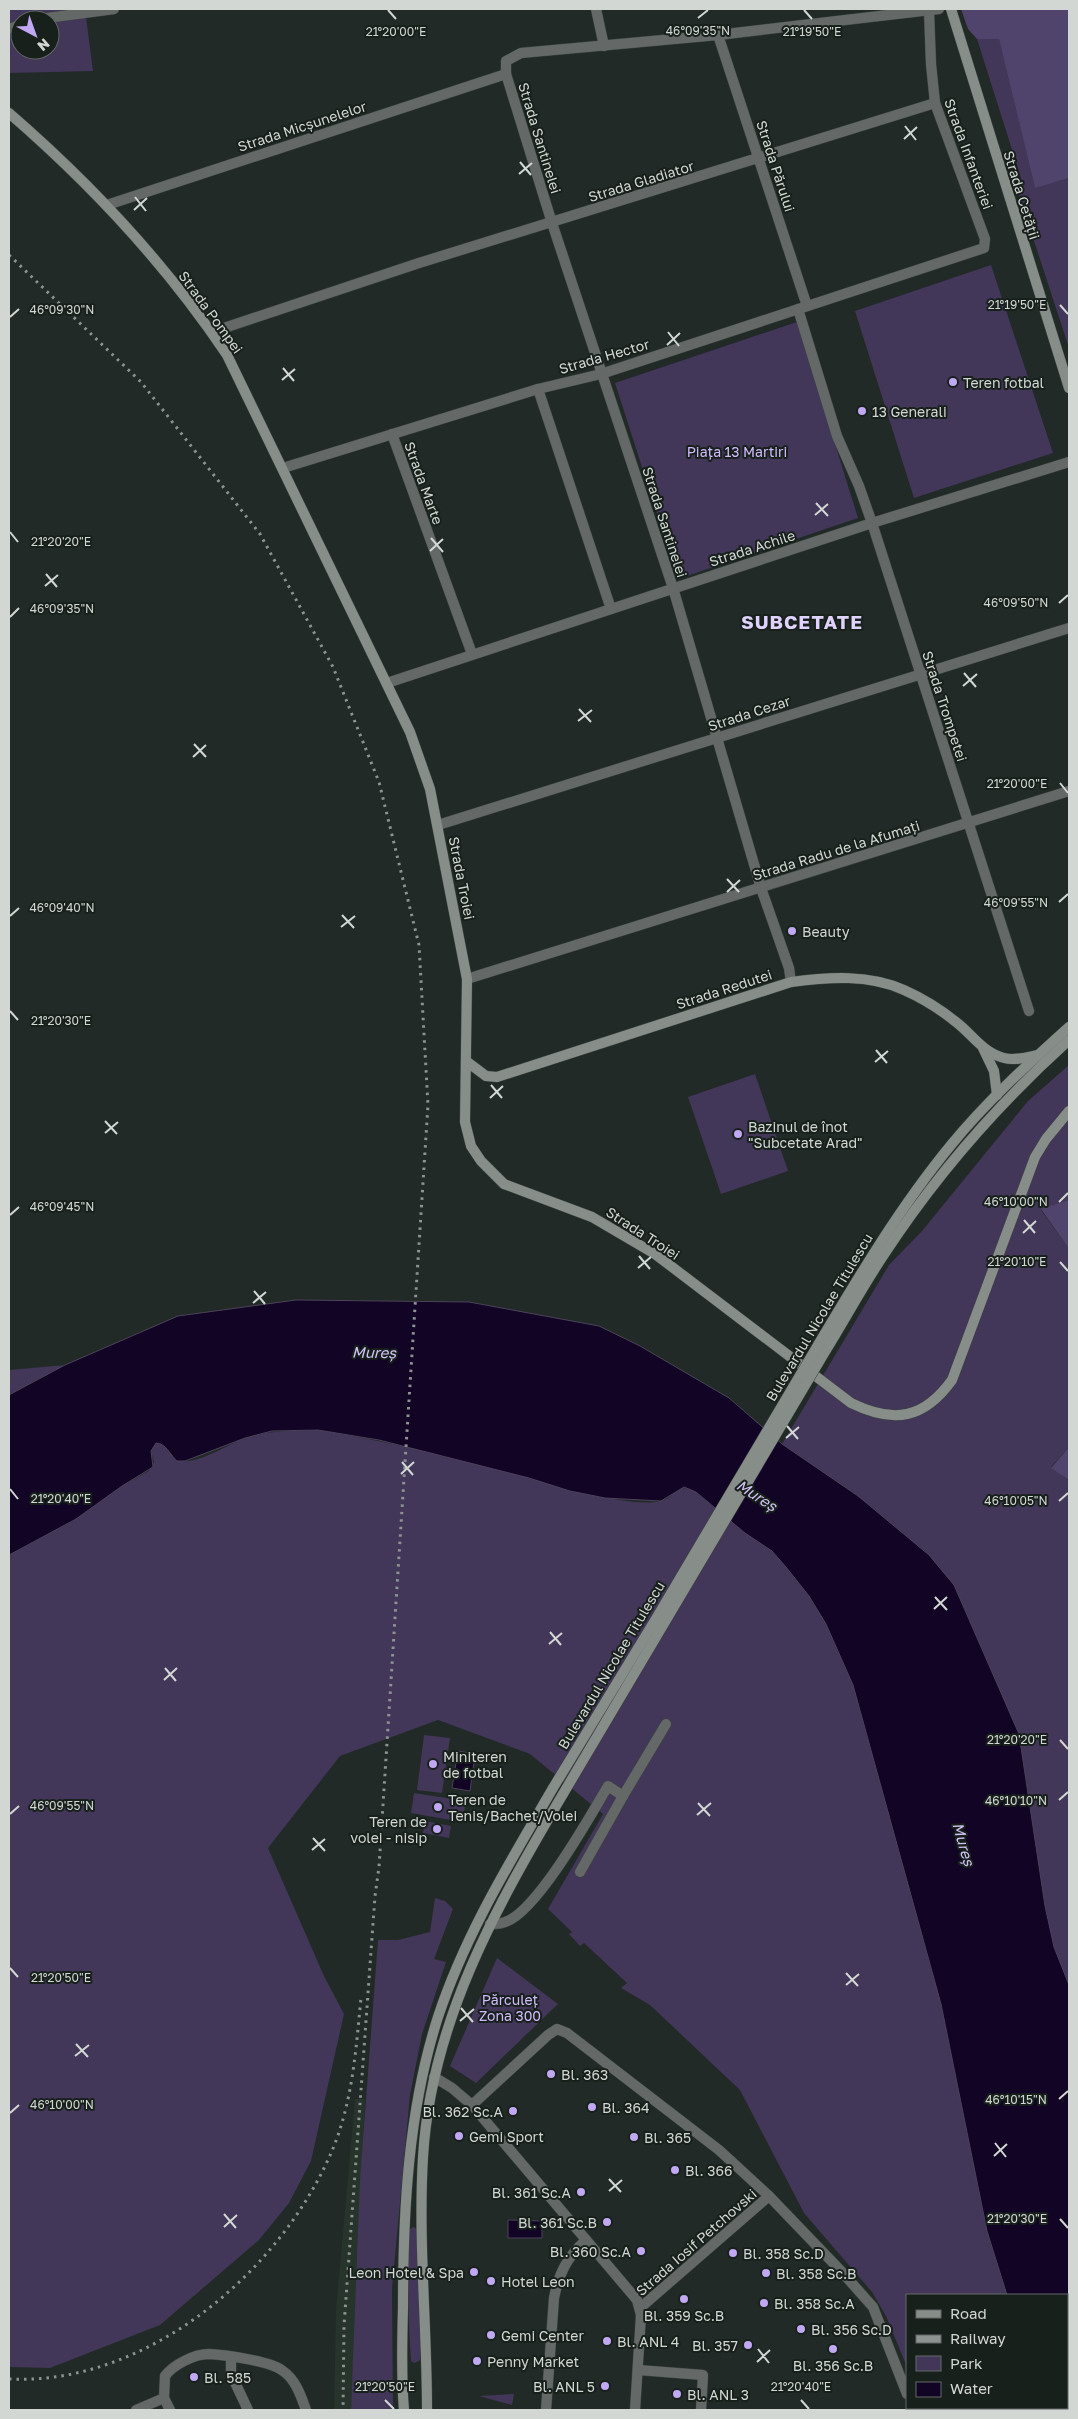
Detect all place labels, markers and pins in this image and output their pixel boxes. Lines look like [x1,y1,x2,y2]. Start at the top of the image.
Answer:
place label: Teren fotbal [963,374,1044,391]
marker: Teren fotbal [947,376,959,388]
place label: 13 Generali [872,403,947,420]
marker: 13 Generali [856,405,868,417]
place label: Beauty [802,923,850,940]
marker: Beauty [786,925,798,937]
place label: Bazinul de înot "Subcetate Arad" [748,1118,863,1151]
marker: Bazinul de înot "Subcetate Arad" [732,1128,744,1140]
place label: Miniteren de fotbal [443,1748,507,1781]
marker: Miniteren de fotbal [427,1758,439,1770]
place label: Teren de Tenis/Bachet/Volei [448,1791,577,1824]
marker: Teren de Tenis/Bachet/Volei [432,1801,444,1813]
place label: Teren de volei - nisip [350,1813,427,1846]
marker: Teren de volei - nisip [431,1823,443,1835]
place label: Bl. 363 [561,2066,608,2083]
marker: Bl. 363 [545,2068,557,2080]
place label: Bl. 364 [602,2099,649,2116]
marker: Bl. 364 [586,2101,598,2113]
place label: Bl. 362 Sc.A [422,2103,504,2120]
marker: Bl. 362 Sc.A [507,2105,519,2117]
place label: Gemi Sport [469,2128,544,2145]
place label: Bl. 365 [644,2129,691,2146]
marker: Gemi Sport [453,2130,465,2142]
marker: Bl. 365 [628,2131,640,2143]
place label: Bl. 366 [685,2162,732,2179]
marker: Bl. 366 [669,2164,681,2176]
place label: Bl. 361 Sc.A [492,2184,572,2201]
marker: Bl. 361 Sc.A [575,2186,587,2198]
place label: Bl. 361 Sc.B [518,2214,597,2231]
marker: Bl. 361 Sc.B [601,2216,613,2228]
place label: Bl. 360 Sc.A [550,2243,632,2260]
marker: Bl. 360 Sc.A [635,2245,647,2257]
place label: Bl. 358 Sc.D [743,2245,824,2262]
marker: Bl. 358 Sc.D [727,2247,739,2259]
place label: Leon Hotel & Spa [348,2264,464,2281]
place label: Bl. 358 Sc.B [776,2265,857,2282]
marker: Leon Hotel & Spa [468,2266,480,2278]
marker: Bl. 358 Sc.B [760,2267,772,2279]
place label: Hotel Leon [501,2273,575,2290]
marker: Hotel Leon [485,2275,497,2287]
marker: Bl. 359 Sc.B [678,2293,690,2305]
place label: Bl. 358 Sc.A [774,2295,855,2312]
marker: Bl. 358 Sc.A [758,2297,770,2309]
place label: Bl. 359 Sc.B [644,2307,724,2324]
place label: Bl. 356 Sc.D [811,2321,892,2338]
marker: Bl. 356 Sc.D [795,2323,807,2335]
place label: Gemi Center [501,2327,584,2344]
marker: Gemi Center [485,2329,497,2341]
place label: Bl. ANL 4 [617,2333,679,2350]
marker: Bl. ANL 4 [601,2335,613,2347]
place label: Bl. 357 [692,2337,738,2354]
marker: Bl. 357 [742,2339,754,2351]
marker: Bl. 356 Sc.B [827,2343,839,2355]
place label: Penny Market [487,2353,579,2370]
marker: Penny Market [471,2355,483,2367]
place label: Bl. 356 Sc.B [793,2357,873,2374]
place label: Bl. 585 [204,2369,251,2386]
marker: Bl. 585 [188,2371,200,2383]
place label: Bl. ANL 5 [533,2378,595,2395]
marker: Bl. ANL 5 [599,2380,611,2392]
place label: Bl. ANL 3 [687,2386,749,2403]
marker: Bl. ANL 3 [671,2388,683,2400]

